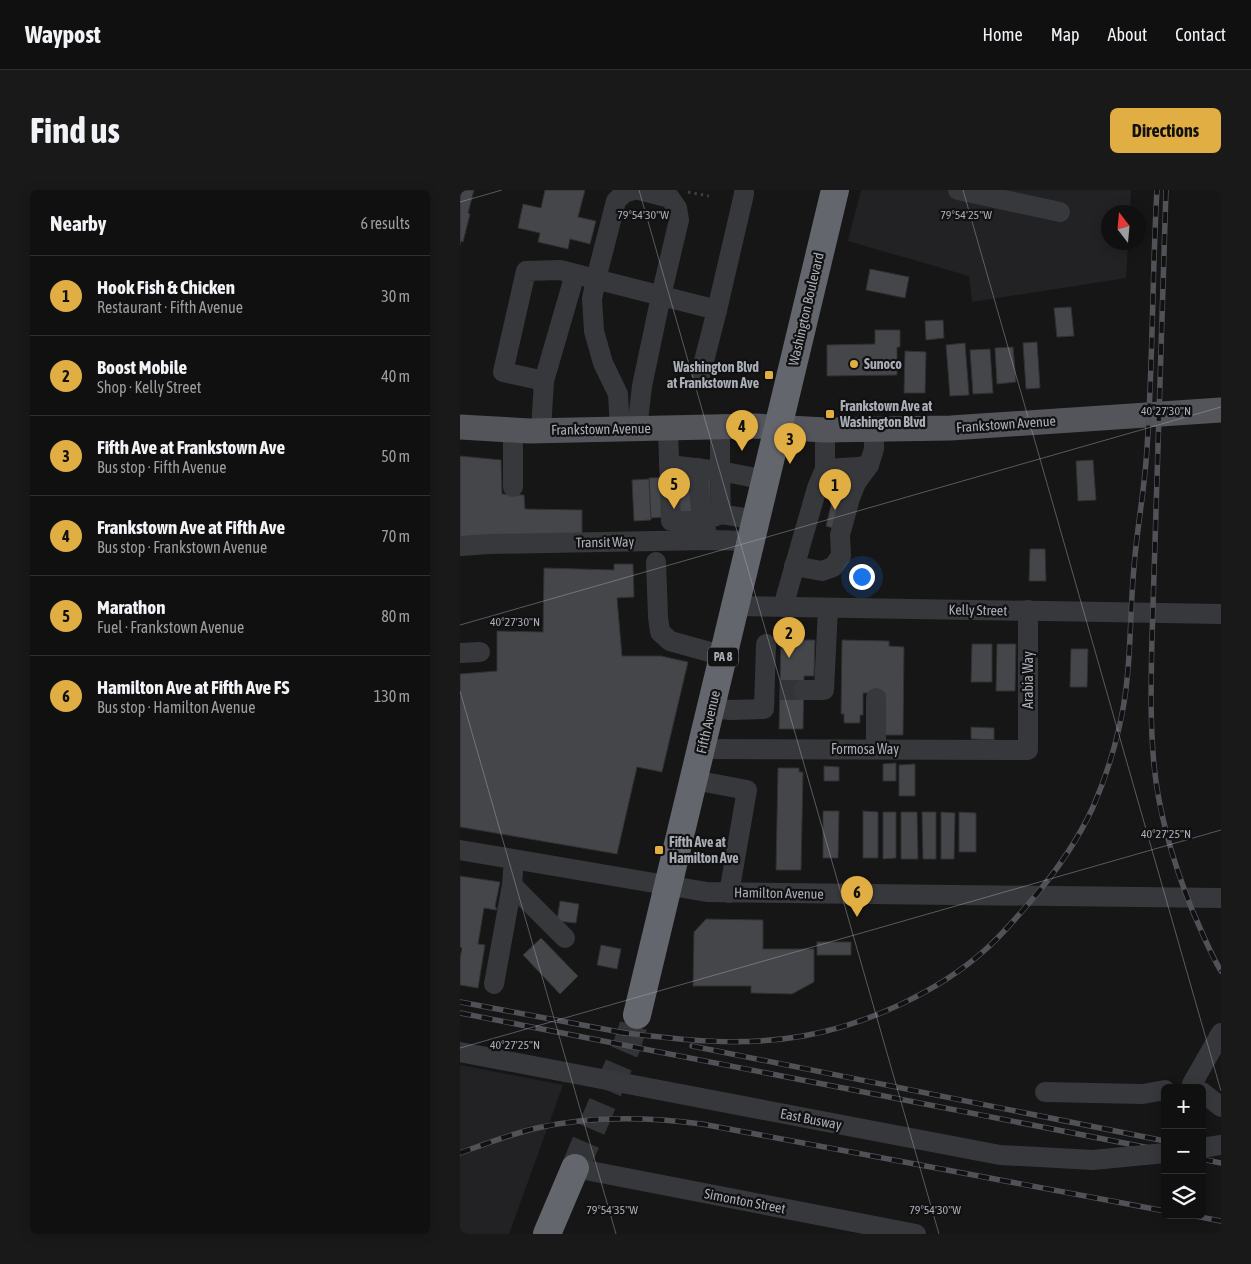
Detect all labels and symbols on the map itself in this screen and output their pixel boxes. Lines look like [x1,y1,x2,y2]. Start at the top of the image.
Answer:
north arrow [1101,205,1146,250]
text: 79°54'30"W [617,208,669,222]
text: 79°54'25"W [940,208,992,222]
street label: Washington Boulevard [785,251,827,367]
place label: Sunoco [864,356,902,372]
marker: Sunoco [848,358,860,370]
place label: Washington Blvd at Frankstown Ave [667,359,759,391]
marker: Washington Blvd at Frankstown Ave [763,369,775,381]
place label: Frankstown Ave at Washington Blvd [839,398,932,430]
text: 40°27'30"N [1141,404,1191,418]
marker: Frankstown Ave at Washington Blvd [824,408,836,420]
pin: 4 [726,410,758,451]
street label: Frankstown Avenue [956,413,1056,435]
street label: Frankstown Avenue [551,420,651,438]
pin: 3 [774,423,806,464]
pin: 5 [658,468,690,509]
pin: 1 [819,469,851,510]
street label: Transit Way [576,533,635,551]
your location [849,564,875,590]
street label: Kelly Street [949,601,1007,619]
text: 40°27'30"N [490,615,540,629]
pin: 2 [773,617,805,658]
road number: PA 8 [708,648,738,667]
street label: Arabia Way [1020,651,1036,709]
street label: Fifth Avenue [693,689,723,755]
street label: Formosa Way [831,741,899,757]
text: 40°27'25"N [1141,827,1191,841]
place label: Fifth Ave at Hamilton Ave [669,834,739,866]
marker: Fifth Ave at Hamilton Ave [653,844,665,856]
pin: 6 [841,876,873,917]
street label: Hamilton Avenue [734,884,824,902]
text: 40°27'25"N [490,1038,540,1052]
street label: East Busway [779,1105,843,1133]
street label: Simonton Street [703,1185,787,1217]
text: 79°54'35"W [586,1203,638,1217]
text: 79°54'30"W [909,1203,961,1217]

